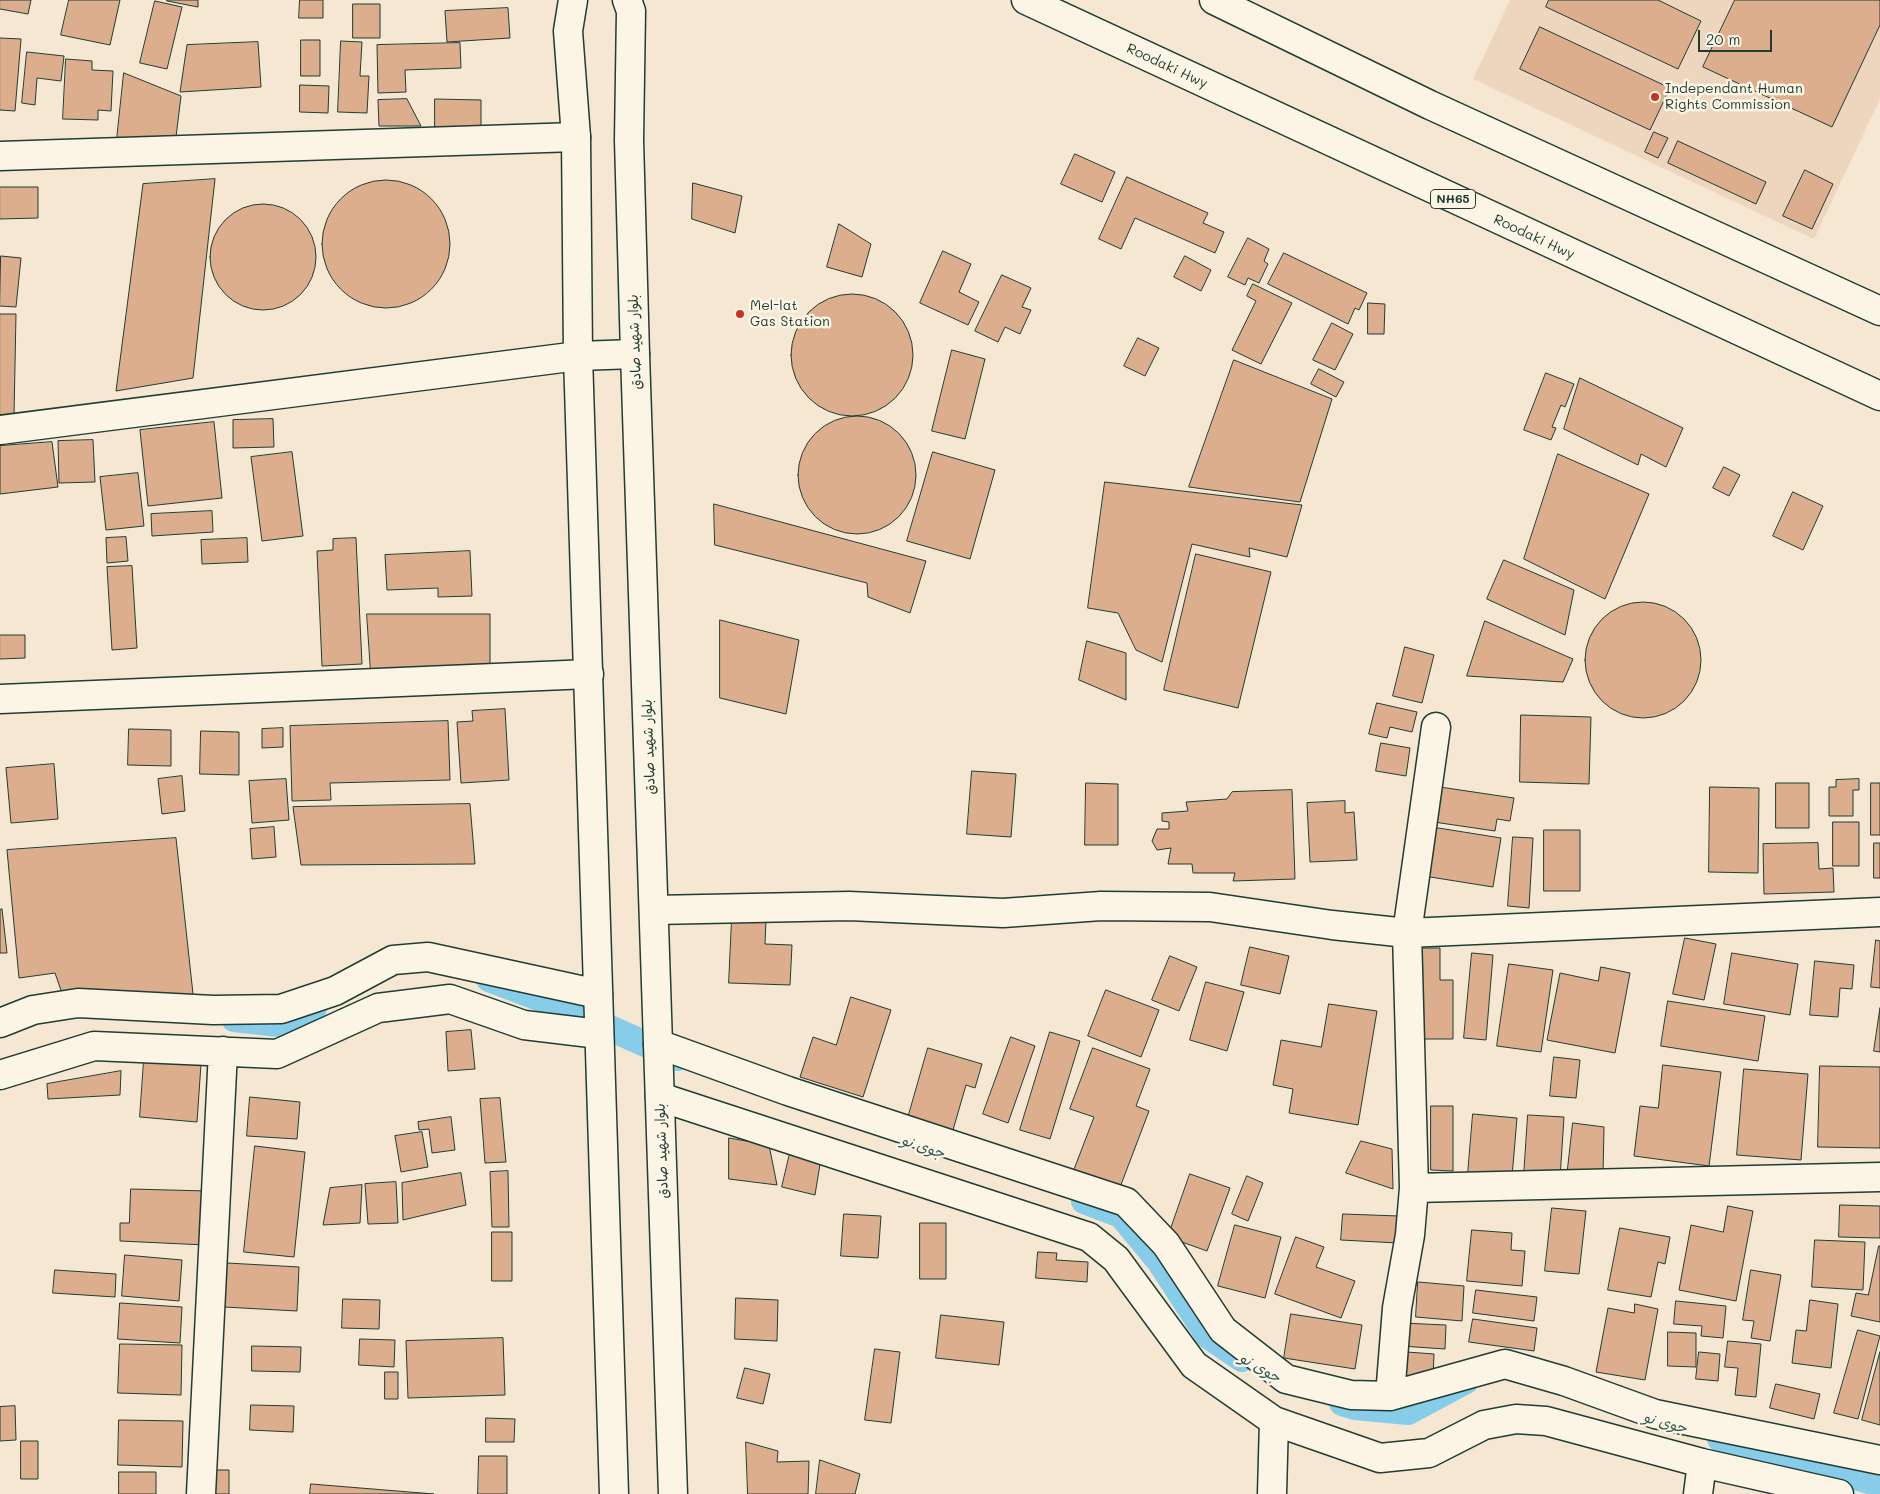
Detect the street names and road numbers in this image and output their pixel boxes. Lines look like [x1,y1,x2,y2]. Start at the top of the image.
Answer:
street label: Roodaki Hwy [1124,40,1210,92]
road number: NH65 [1430,190,1476,208]
street label: Roodaki Hwy [1491,211,1577,263]
street label: بلوار شهید صادق [625,294,645,390]
street label: بلوار شهید صادق [639,699,659,795]
street label: بلوار شهید صادق [652,1103,672,1199]

